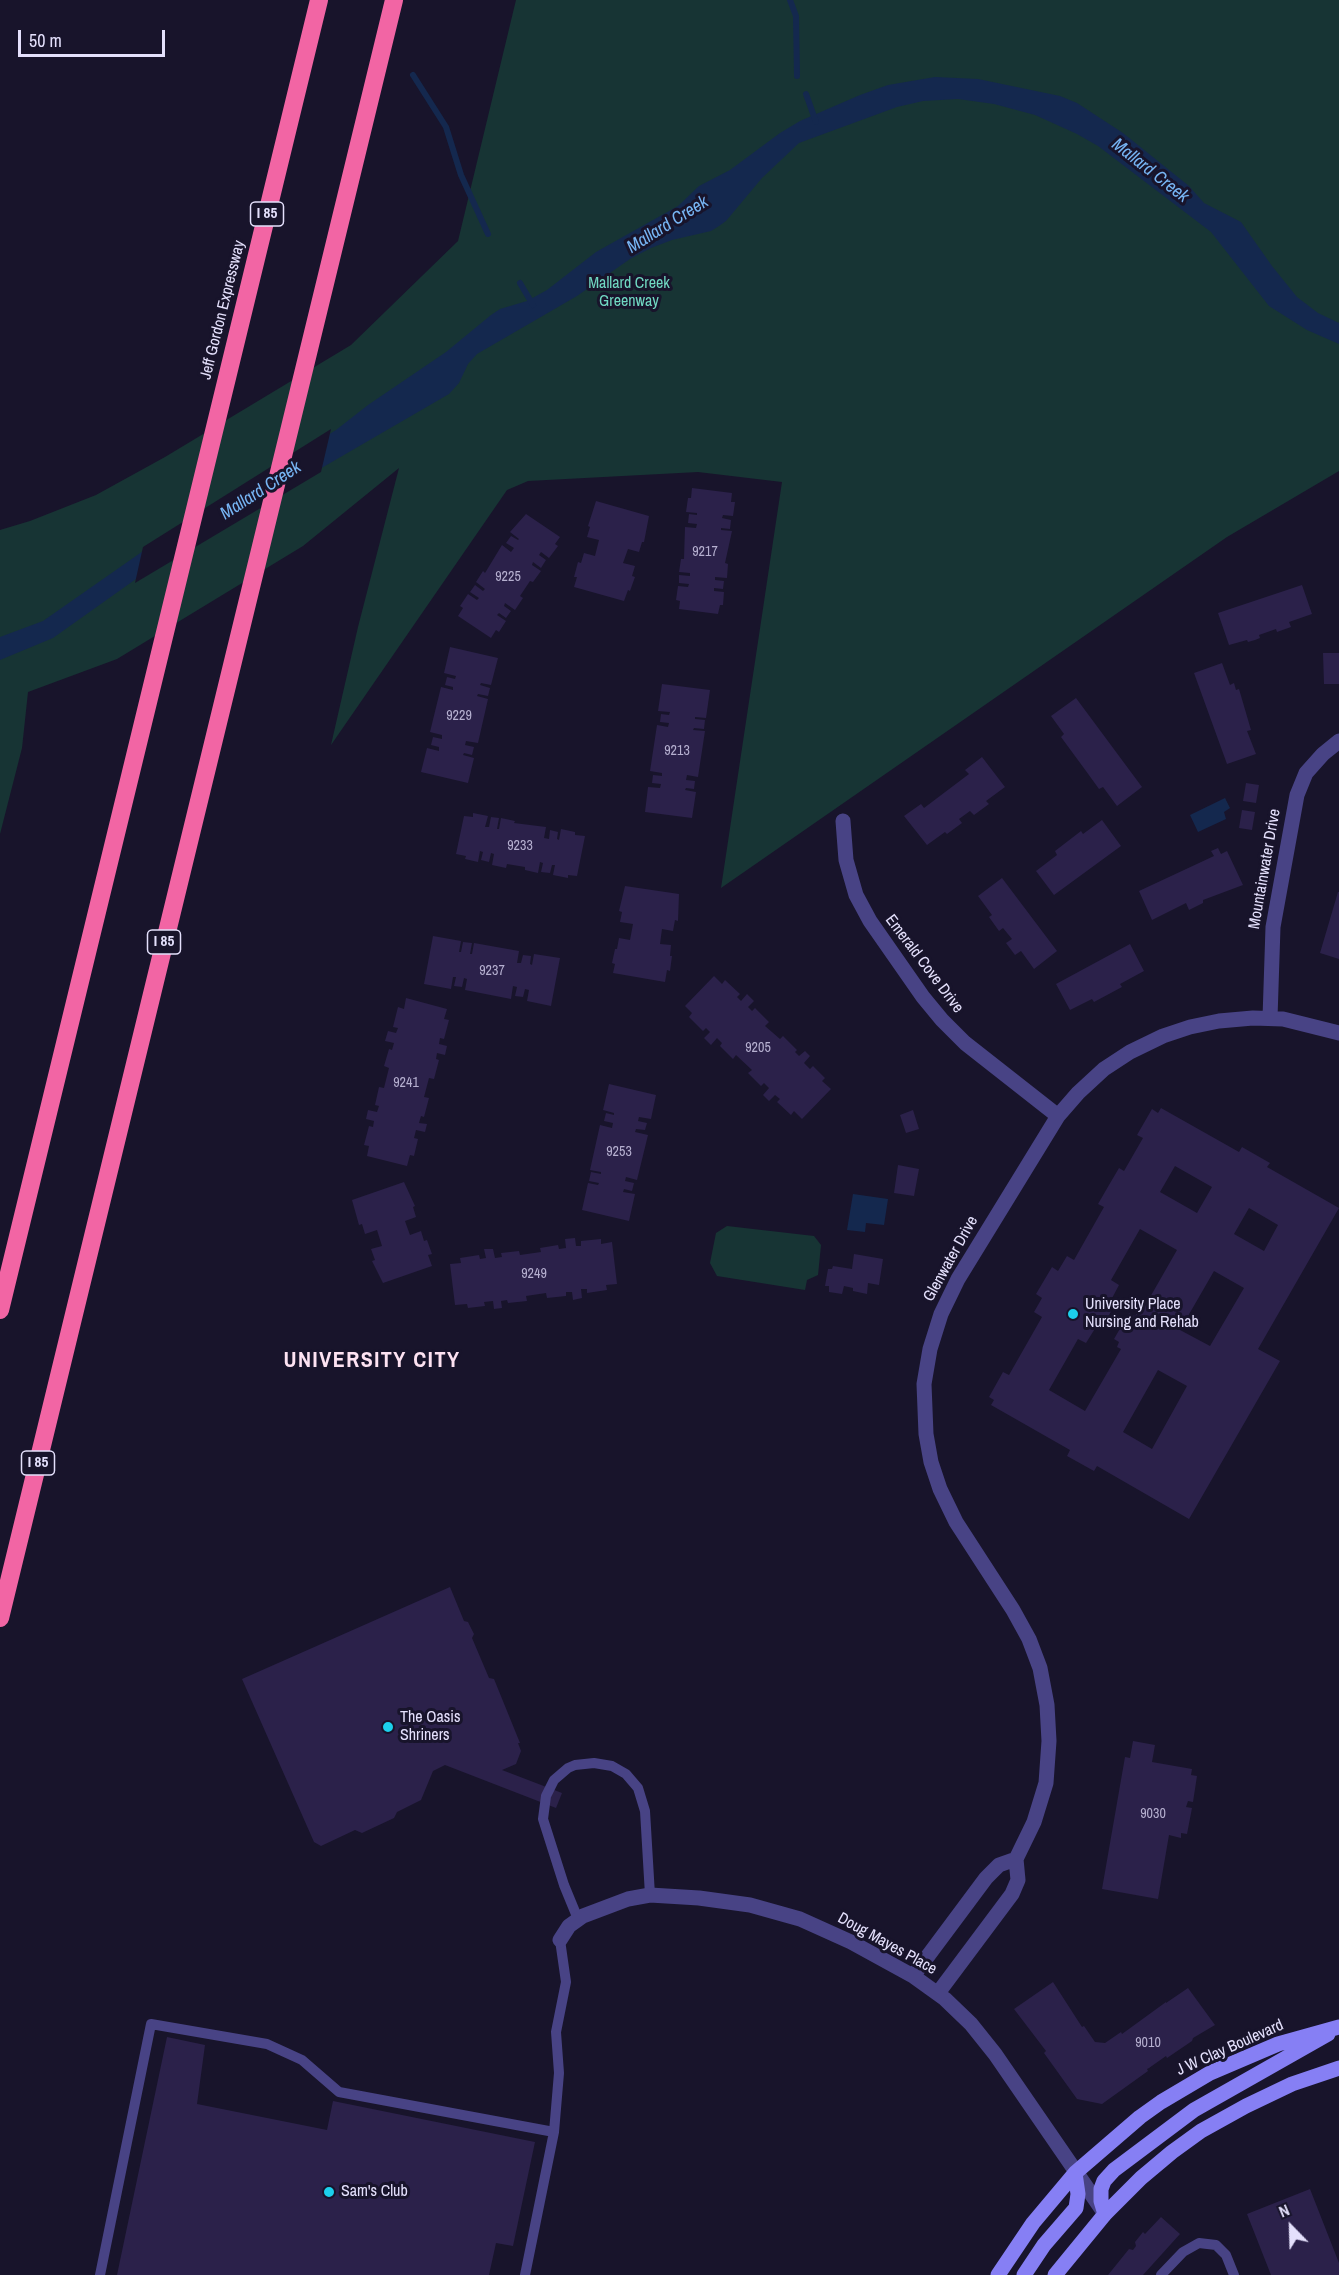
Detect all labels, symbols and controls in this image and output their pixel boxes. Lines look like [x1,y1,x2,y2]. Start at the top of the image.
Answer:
scale bar [21,18,168,56]
text: 50 m [29,28,62,53]
water label: Mallard Creek [1107,134,1193,208]
water label: Mallard Creek [623,192,713,258]
road number: I 85 [250,202,284,226]
street label: Jeff Gordon Expressway [196,238,250,382]
park label: Mallard Creek Greenway [588,274,670,312]
water label: Mallard Creek [217,457,305,525]
house number: 9217 [692,544,718,560]
house number: 9225 [495,569,521,585]
house number: 9229 [446,708,472,724]
house number: 9213 [664,743,690,759]
street label: Mountainwater Drive [1245,807,1285,931]
house number: 9233 [507,838,533,854]
street label: Emerald Cove Drive [881,911,967,1017]
road number: I 85 [148,930,180,954]
house number: 9237 [479,963,505,979]
house number: 9205 [745,1040,771,1056]
house number: 9241 [393,1075,419,1091]
house number: 9253 [606,1144,632,1160]
street label: Glenwater Drive [920,1213,982,1305]
house number: 9249 [521,1266,547,1282]
place label: University Place Nursing and Rehab [1085,1295,1199,1333]
marker: University Place Nursing and Rehab [1066,1307,1080,1321]
district label: UNIVERSITY CITY [284,1348,460,1374]
road number: I 85 [22,1451,54,1475]
place label: The Oasis Shriners [400,1708,461,1746]
marker: The Oasis Shriners [381,1720,395,1734]
house number: 9030 [1140,1806,1166,1822]
street label: Doug Mayes Place [834,1909,940,1979]
street label: J W Clay Boulevard [1173,2016,1287,2080]
house number: 9010 [1135,2035,1161,2051]
place label: Sam's Club [341,2182,408,2202]
marker: Sam's Club [322,2185,336,2199]
north arrow [1261,2197,1321,2257]
text: N [1275,2198,1293,2222]

